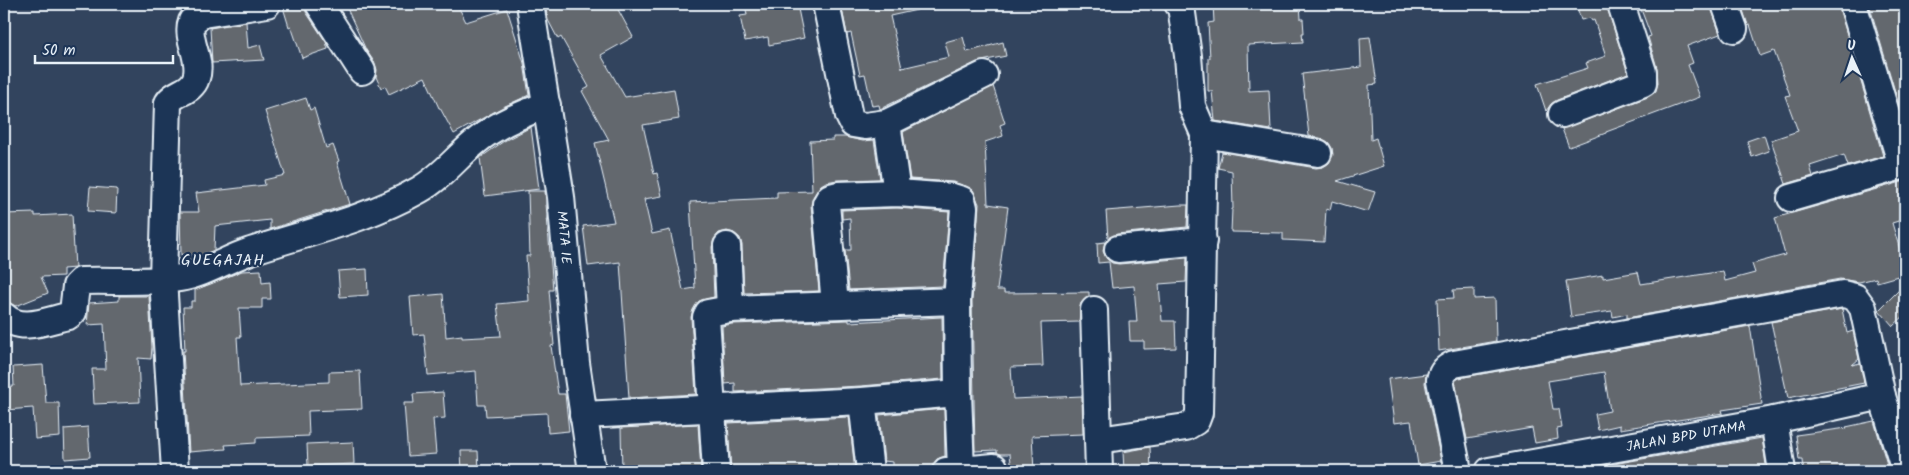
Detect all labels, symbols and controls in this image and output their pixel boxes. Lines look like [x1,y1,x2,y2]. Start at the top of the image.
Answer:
scale bar [35,32,172,64]
north arrow [1826,32,1876,82]
text: U [1847,35,1857,57]
text: 50 m [42,39,76,63]
street label: MATA IE [550,210,577,266]
district label: GUEGAJAH [181,248,265,273]
street label: JALAN BPD UTAMA [1624,415,1748,458]

